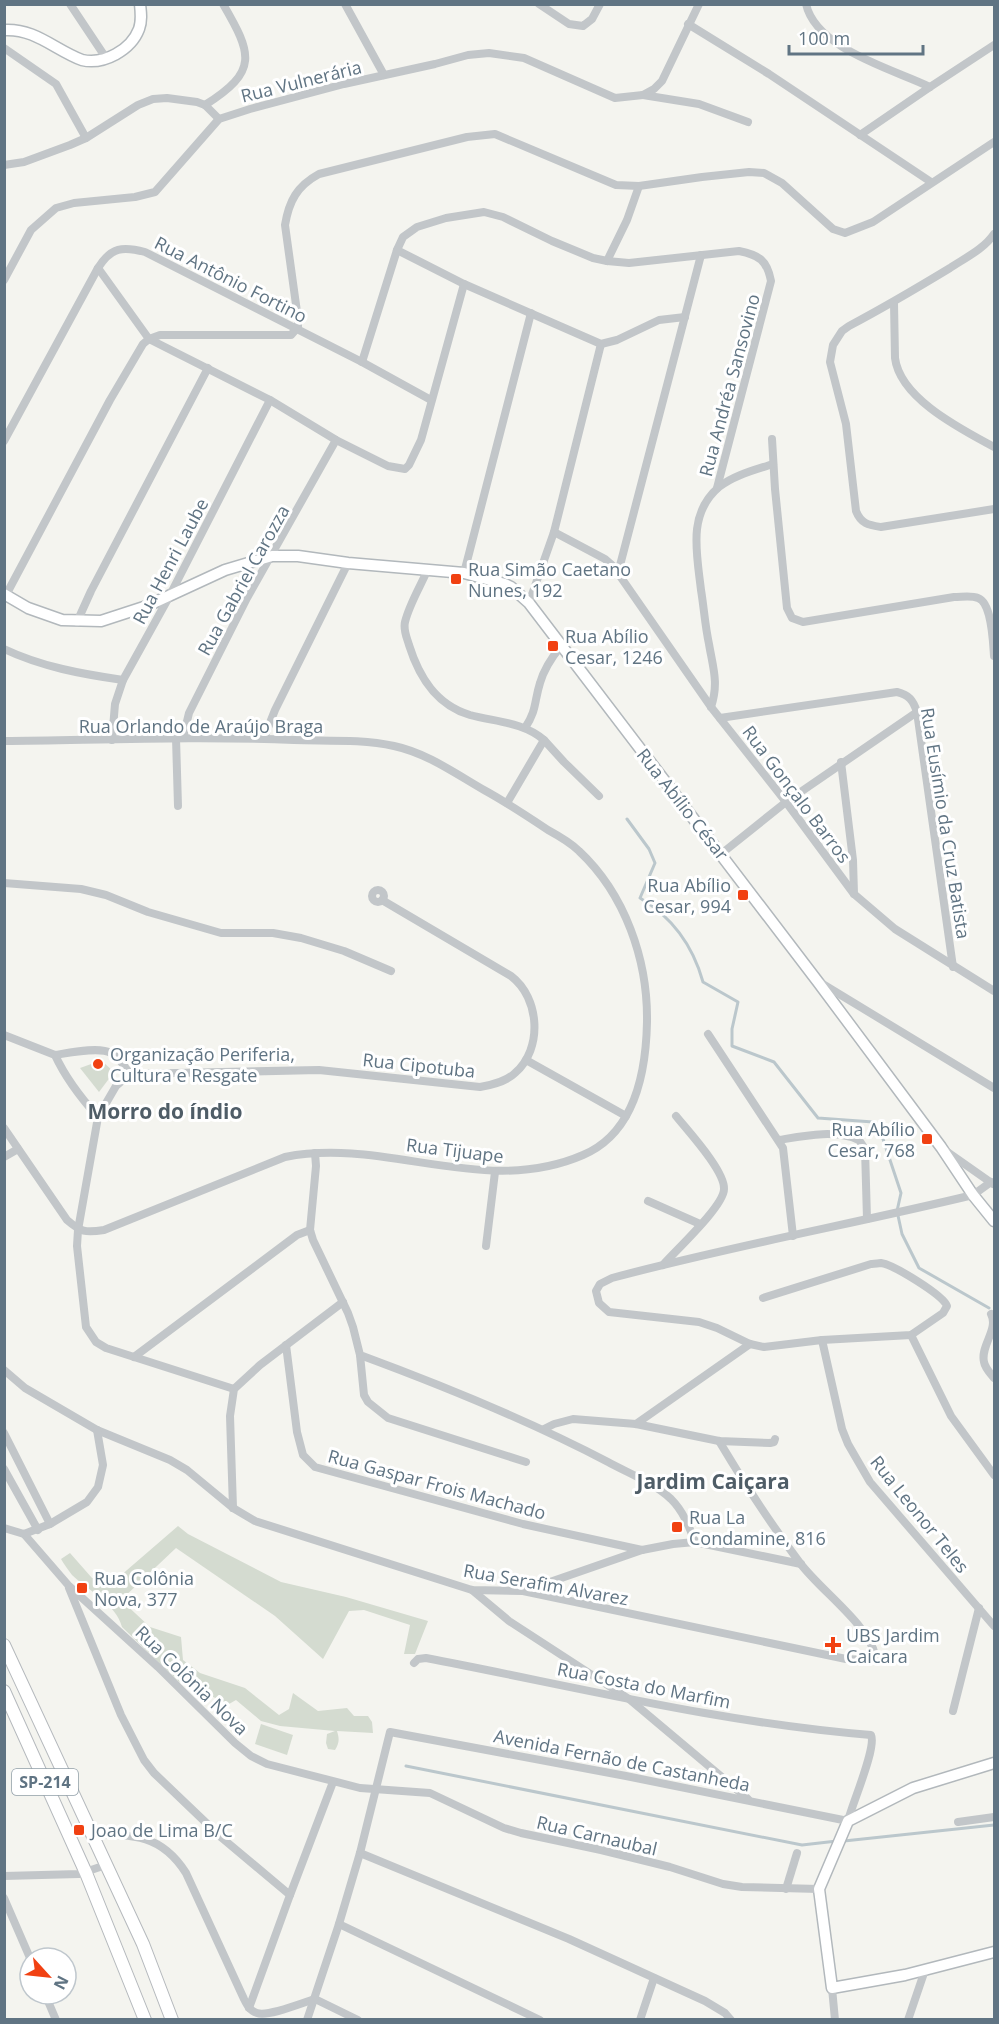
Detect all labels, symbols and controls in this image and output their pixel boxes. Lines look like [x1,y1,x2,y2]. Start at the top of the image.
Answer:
scale bar [789,18,922,56]
text: 100 m [798,26,850,50]
street label: Rua Vulnerária [238,54,364,108]
street label: Rua Antônio Fortino [151,230,311,328]
street label: Rua Andréa Sansovino [693,291,765,479]
street label: Rua Henri Laube [127,494,213,628]
street label: Rua Gabriel Carozza [192,500,294,660]
place label: Rua Simão Caetano Nunes, 192 [468,557,631,602]
marker: Rua Simão Caetano Nunes, 192 [449,572,463,586]
place label: Rua Abílio Cesar, 1246 [565,624,663,669]
marker: Rua Abílio Cesar, 1246 [546,639,560,653]
street label: Rua Eusímio da Cruz Batista [916,706,976,940]
street label: Rua Orlando de Araújo Braga [79,714,323,738]
street label: Rua Gonçalo Barros [737,720,857,868]
street label: Rua Abílio César [632,743,735,865]
place label: Rua Abílio Cesar, 994 [643,873,731,918]
marker: Rua Abílio Cesar, 994 [736,888,750,902]
place label: Organização Periferia, Cultura e Resgate [110,1042,295,1087]
street label: Rua Cipotuba [362,1047,476,1083]
marker: Organização Periferia, Cultura e Resgate [91,1057,105,1071]
district label: Morro do índio [88,1097,243,1125]
place label: Rua Abílio Cesar, 768 [827,1117,915,1162]
street label: Rua Tijuape [405,1132,505,1168]
marker: Rua Abílio Cesar, 768 [920,1132,934,1146]
street label: Rua Gaspar Frois Machado [325,1443,549,1525]
street label: Rua Leonor Teles [865,1450,975,1578]
district label: Jardim Caiçara [634,1467,790,1495]
place label: Rua La Condamine, 816 [689,1505,826,1550]
marker: Rua La Condamine, 816 [670,1520,684,1534]
street label: Rua Serafim Alvarez [462,1558,630,1610]
place label: Rua Colônia Nova, 377 [94,1566,194,1611]
marker: Rua Colônia Nova, 377 [75,1581,89,1595]
street label: Rua Colônia Nova [130,1620,254,1740]
place label: UBS Jardim Caicara [846,1623,940,1668]
marker: UBS Jardim Caicara [824,1636,842,1654]
street label: Rua Costa do Marfim [555,1656,733,1714]
street label: Avenida Fernão de Castanheda [492,1723,752,1797]
road number: SP-214 [12,1769,78,1795]
street label: Rua Carnaubal [534,1809,660,1861]
place label: Joao de Lima B/C [89,1818,233,1842]
marker: Joao de Lima B/C [72,1823,86,1837]
north arrow [18,1946,78,2006]
text: N [49,1972,74,1994]

